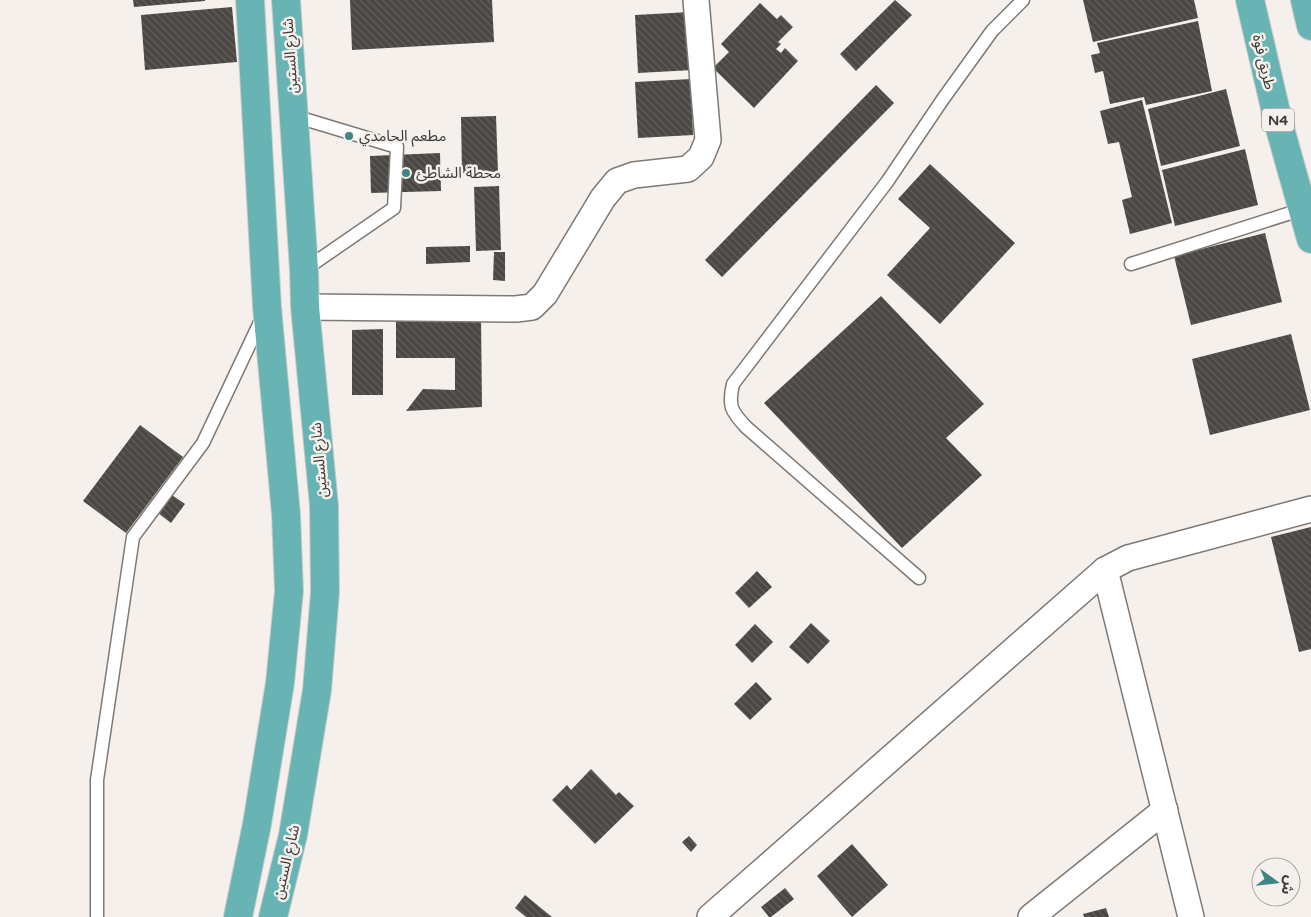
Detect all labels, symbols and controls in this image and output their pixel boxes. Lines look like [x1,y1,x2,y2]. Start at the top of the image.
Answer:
street label: شارع الستين [278,17,305,94]
street label: طريق فوة [1248,33,1279,92]
road number: N4 [1262,108,1294,132]
place label: مطعم الحامدي [359,127,446,147]
marker: مطعم الحامدي [343,130,355,142]
place label: محطة الشاطئ [416,164,501,182]
marker: محطة الشاطئ [400,167,412,179]
street label: شارع الستين [307,421,334,498]
street label: شارع الستين [269,823,306,901]
north arrow [1251,857,1301,907]
text: ش [1277,874,1299,897]

